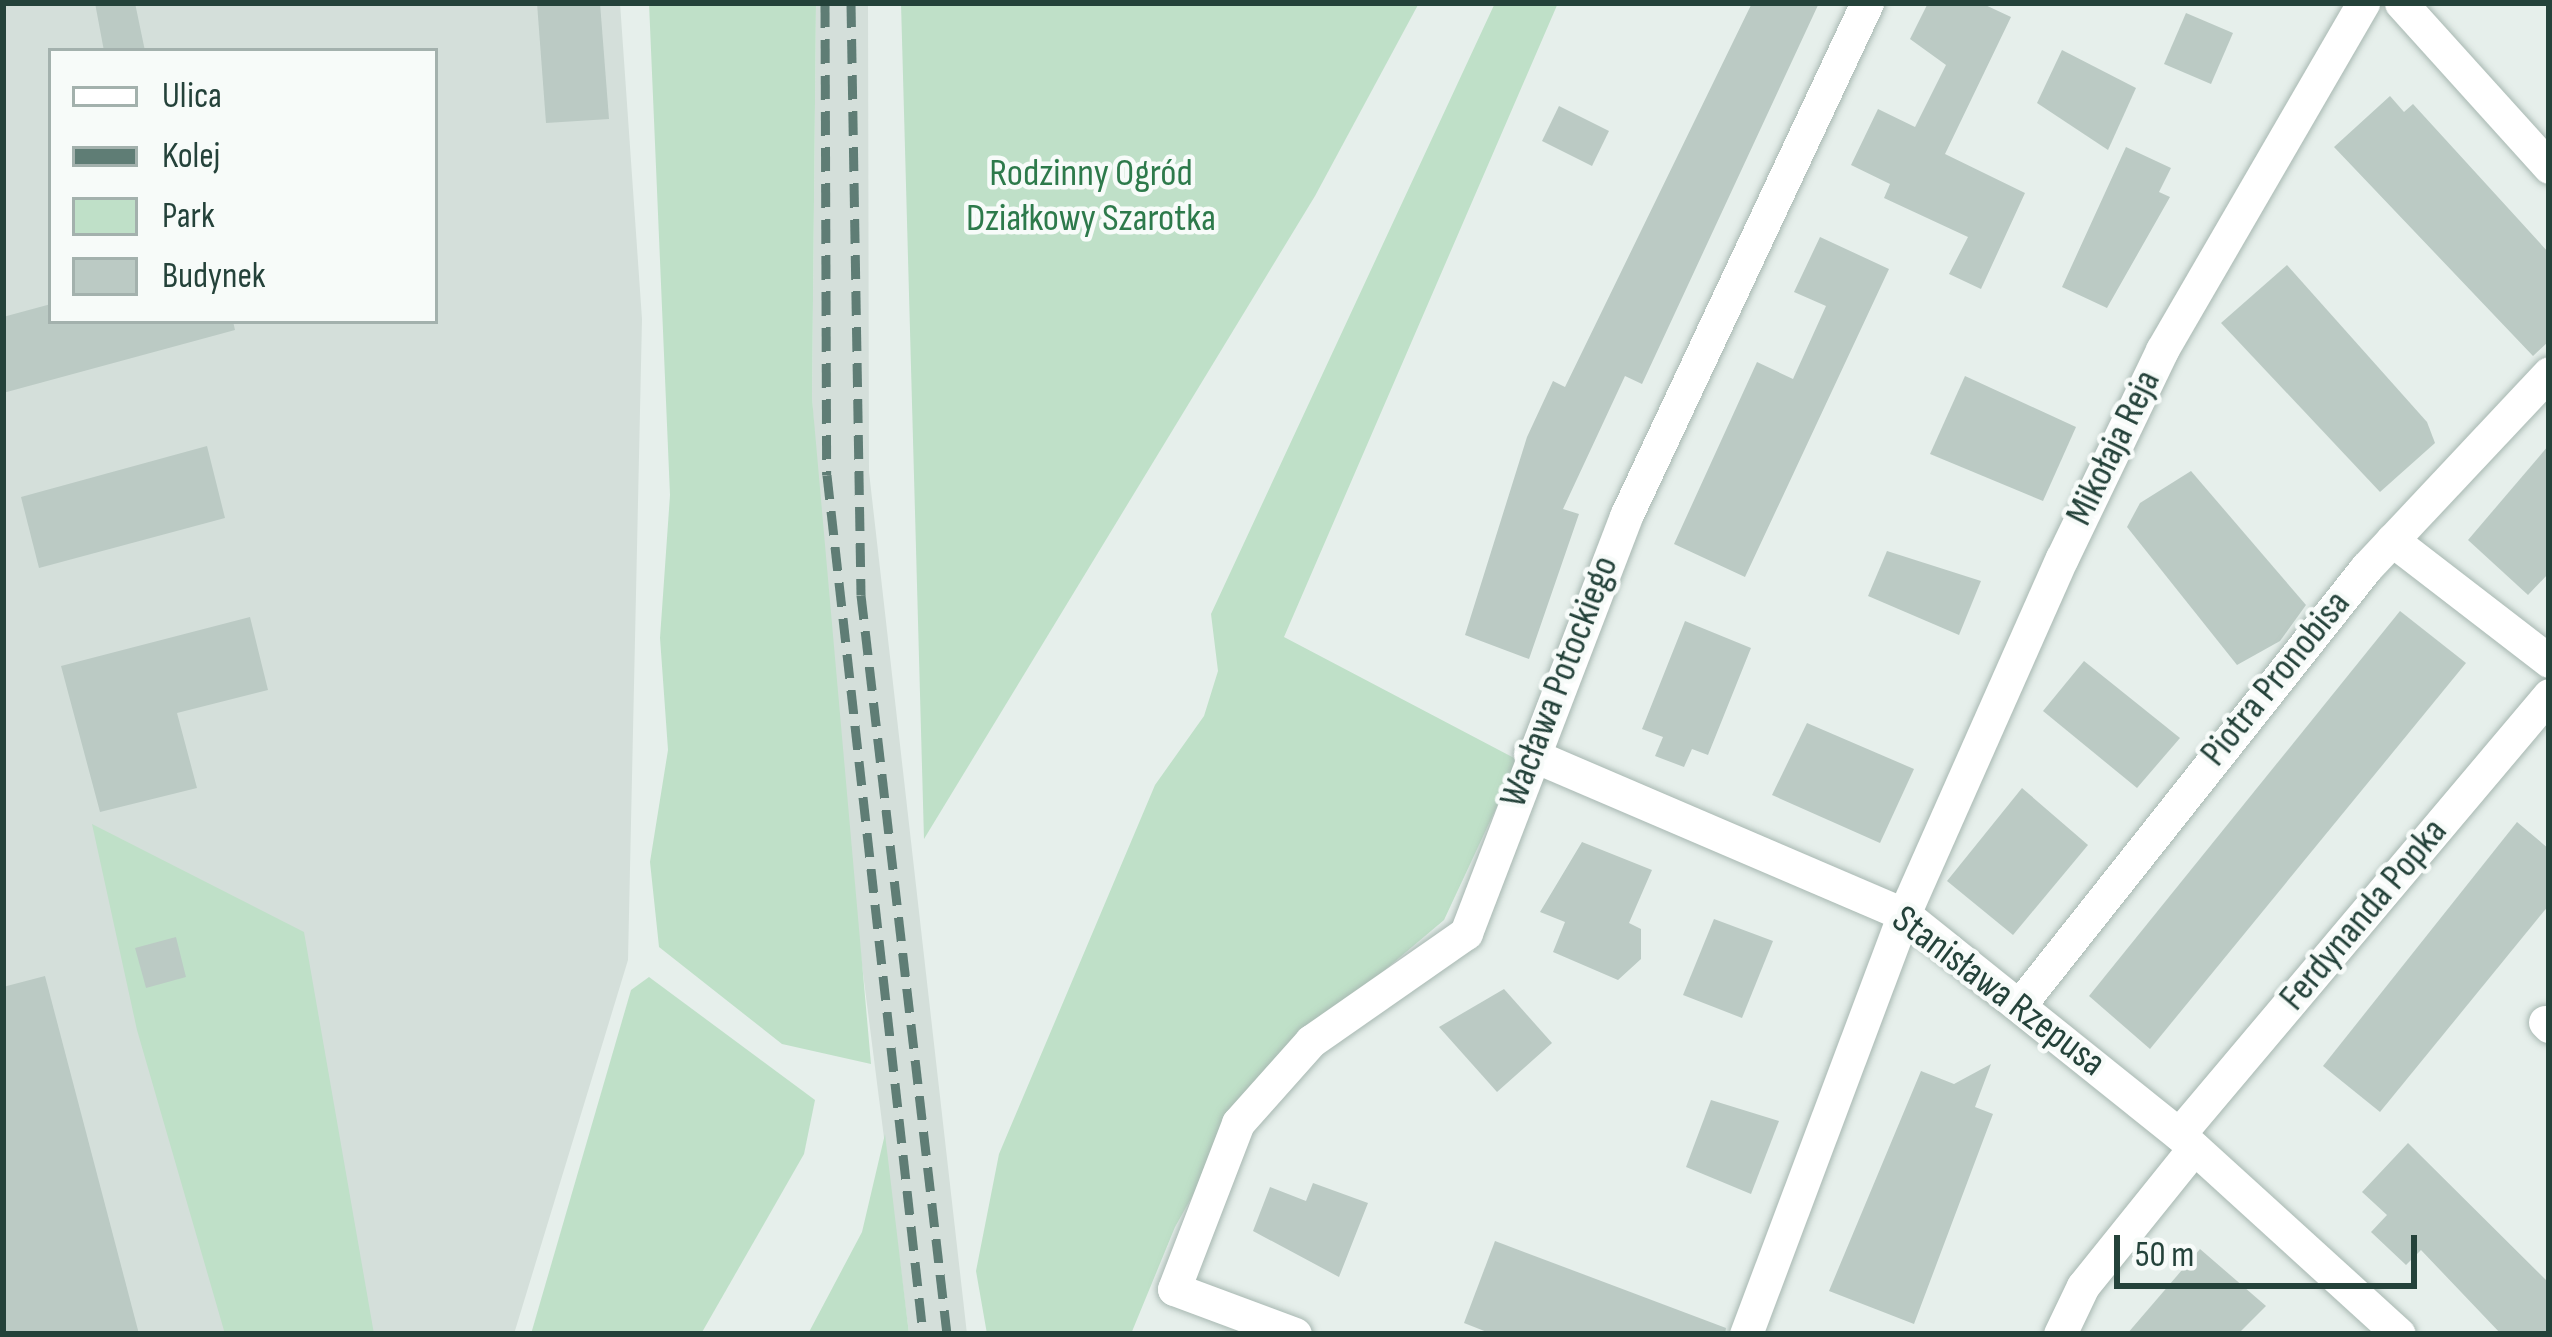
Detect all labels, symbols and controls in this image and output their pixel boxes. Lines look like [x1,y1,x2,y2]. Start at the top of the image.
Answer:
legend [48,48,438,324]
text: Ulica [162,75,222,118]
text: Kolej [162,135,220,178]
park label: Rodzinny Ogród Działkowy Szarotka [966,152,1216,243]
text: Park [162,195,215,238]
text: Budynek [162,255,266,298]
street label: Mikołaja Reja [2056,363,2172,533]
street label: Wacława Potockiego [1491,550,1629,814]
street label: Piotra Pronobisa [2191,582,2361,776]
street label: Ferdynanda Popka [2270,809,2458,1021]
street label: Stanisława Rzepusa [1882,897,2114,1087]
scale bar [2120,1211,2423,1285]
text: 50 m [2135,1234,2194,1277]

